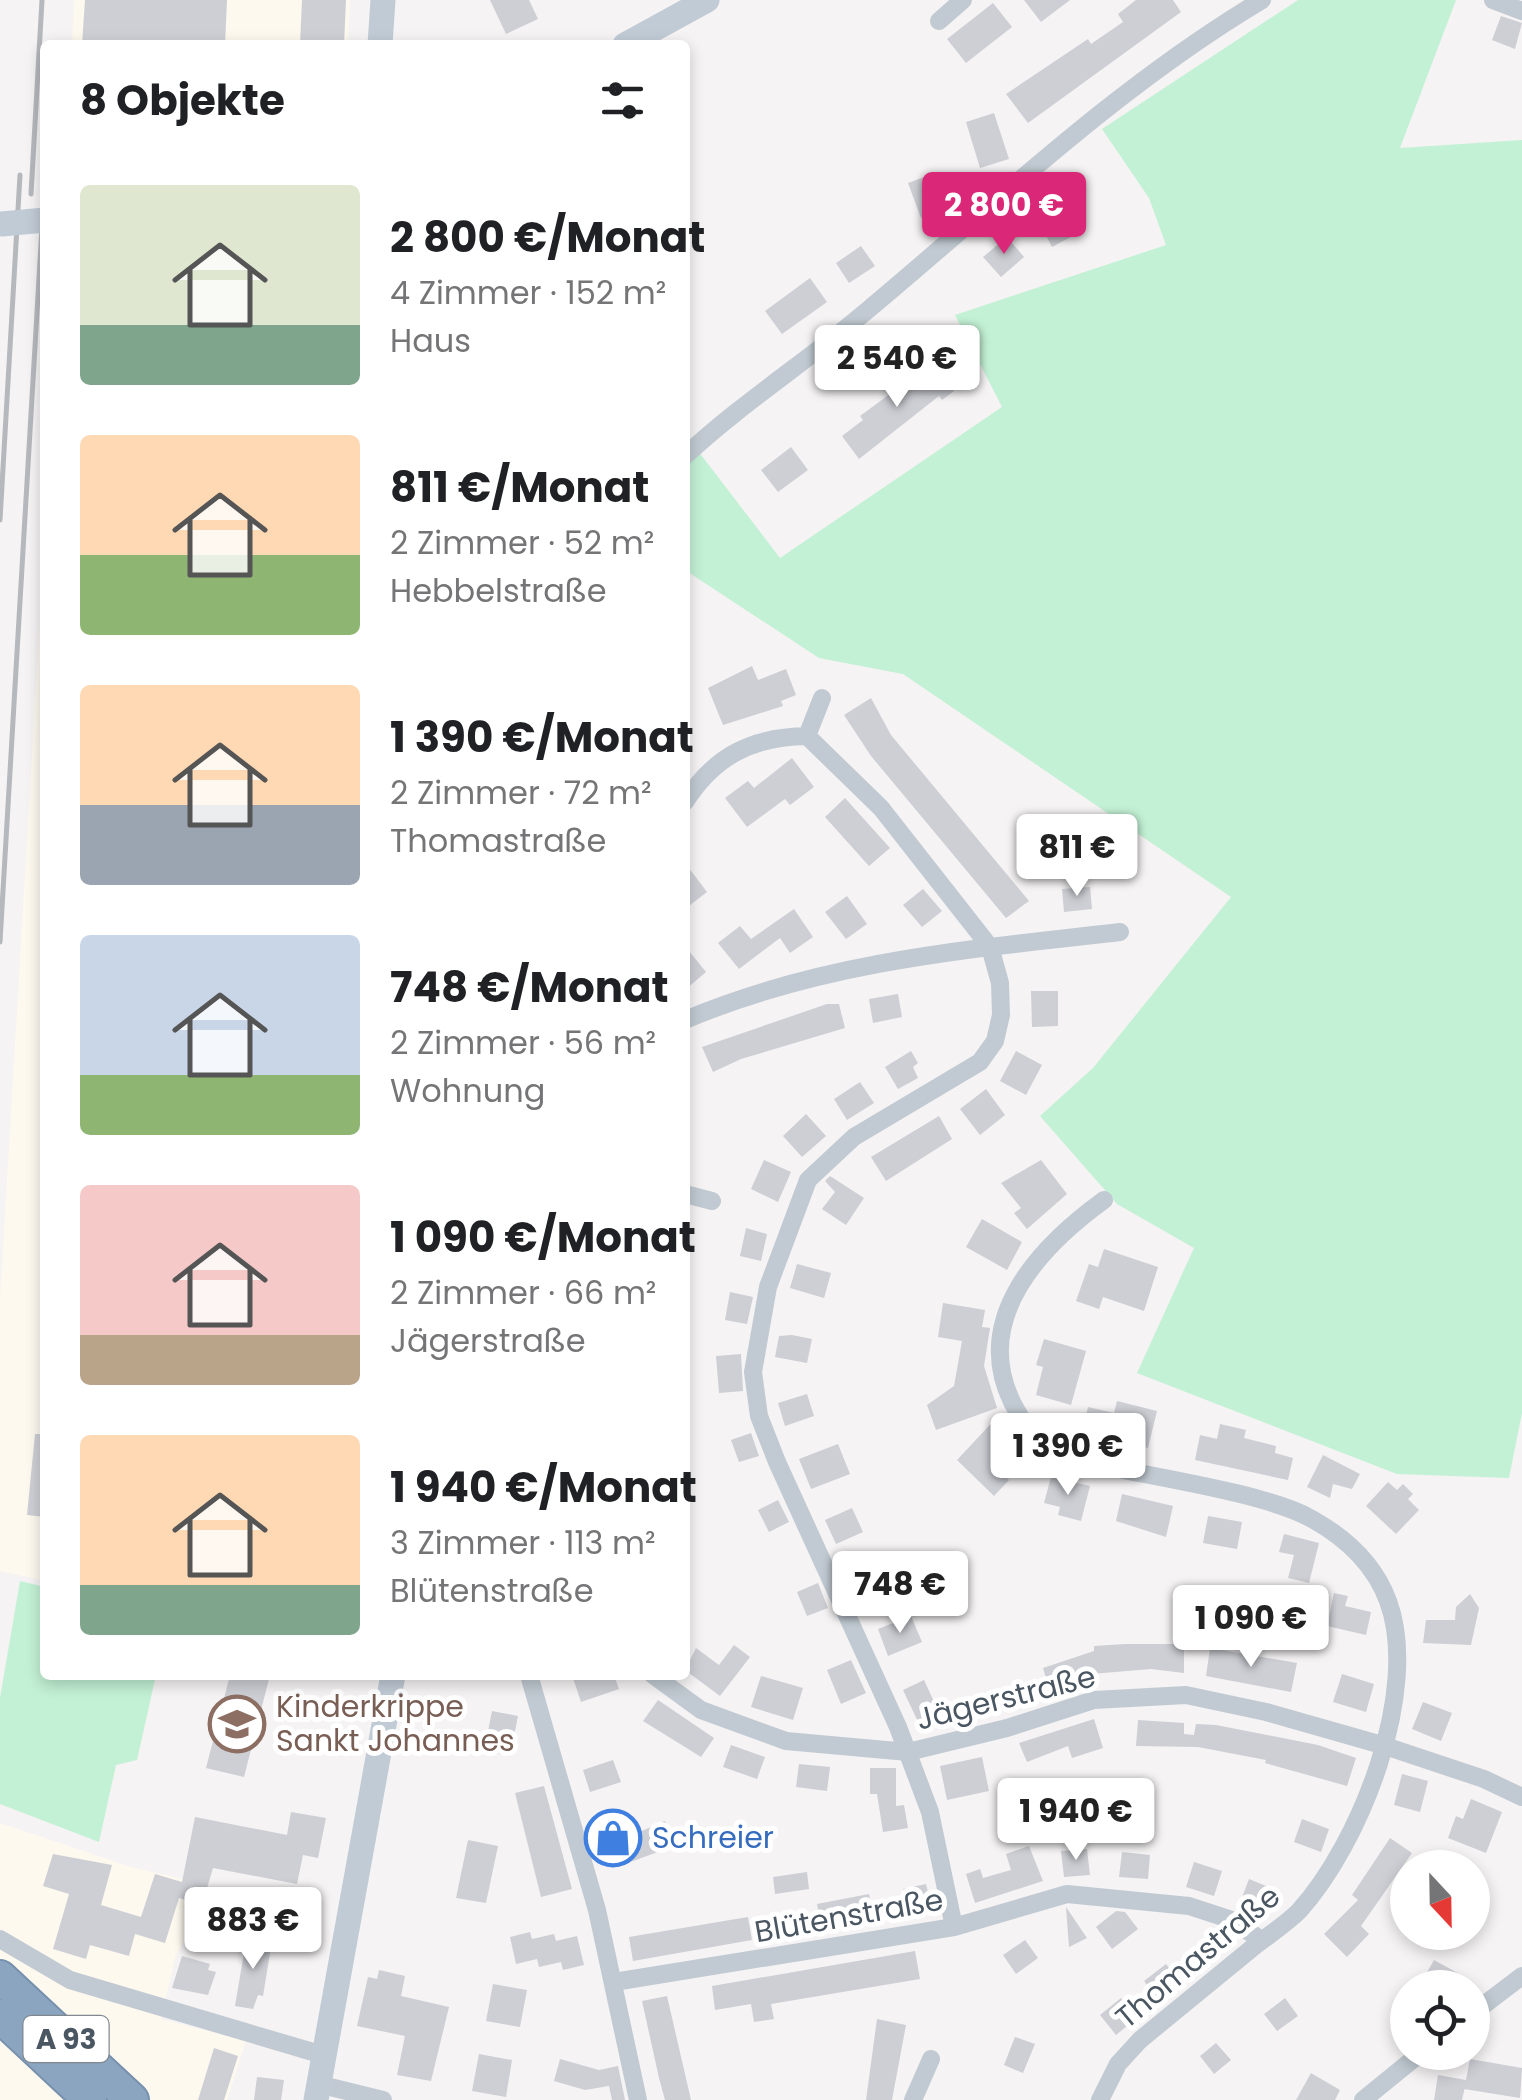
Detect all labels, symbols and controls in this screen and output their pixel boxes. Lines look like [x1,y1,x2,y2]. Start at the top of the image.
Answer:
text: 8 Objekte [80,71,285,130]
icon: filters [595,73,650,128]
pin: 2 800 € [912,172,1096,257]
text: 2 800 € [944,182,1064,227]
text: 2 800 €/Monat [390,208,705,267]
icon: home [160,225,280,345]
text: 4 Zimmer · 152 m² [390,270,666,315]
text: Haus [390,318,471,363]
pin: 2 540 € [805,325,989,410]
text: 2 540 € [837,335,957,380]
text: 811 €/Monat [390,458,649,517]
icon: home [160,475,280,595]
text: 2 Zimmer · 52 m² [390,520,654,565]
text: Hebbelstraße [390,568,607,613]
text: 1 390 €/Monat [390,708,694,767]
icon: home [160,725,280,845]
text: 2 Zimmer · 72 m² [390,770,652,815]
pin: 811 € [1007,814,1147,899]
text: Thomastraße [390,818,606,863]
text: 811 € [1038,824,1116,869]
text: 748 €/Monat [390,958,669,1017]
icon: home [160,975,280,1095]
text: 2 Zimmer · 56 m² [390,1020,656,1065]
text: Wohnung [390,1068,545,1113]
text: 1 090 €/Monat [390,1208,696,1267]
icon: home [160,1225,280,1345]
text: 2 Zimmer · 66 m² [390,1270,656,1315]
text: Jägerstraße [390,1318,586,1363]
pin: 1 390 € [976,1413,1160,1498]
text: 1 390 € [1013,1423,1123,1468]
text: 1 940 €/Monat [390,1458,697,1517]
icon: home [160,1475,280,1595]
text: 3 Zimmer · 113 m² [390,1520,656,1565]
pin: 748 € [830,1551,970,1636]
text: 748 € [854,1561,946,1606]
text: Blütenstraße [390,1568,594,1613]
pin: 1 090 € [1159,1585,1343,1670]
text: 1 090 € [1195,1595,1307,1640]
street label: Jägerstraße [912,1654,1100,1741]
place label: Kinderkrippe Sankt Johannes [276,1685,515,1762]
school or university icon: Kinderkrippe Sankt Johannes [207,1694,267,1754]
pin: 1 940 € [984,1778,1168,1863]
text: 1 940 € [1019,1788,1133,1833]
shop icon: Schreier [583,1808,643,1868]
place label: Schreier [652,1816,774,1859]
north arrow [1390,1850,1490,1950]
map controls [1390,1850,1490,2070]
street label: Thomastraße [1106,1875,1289,2038]
street label: Blütenstraße [751,1878,947,1953]
pin: 883 € [183,1887,323,1972]
text: 883 € [206,1897,300,1942]
button: locate [1390,1970,1490,2070]
road number: A 93 [23,2016,108,2062]

